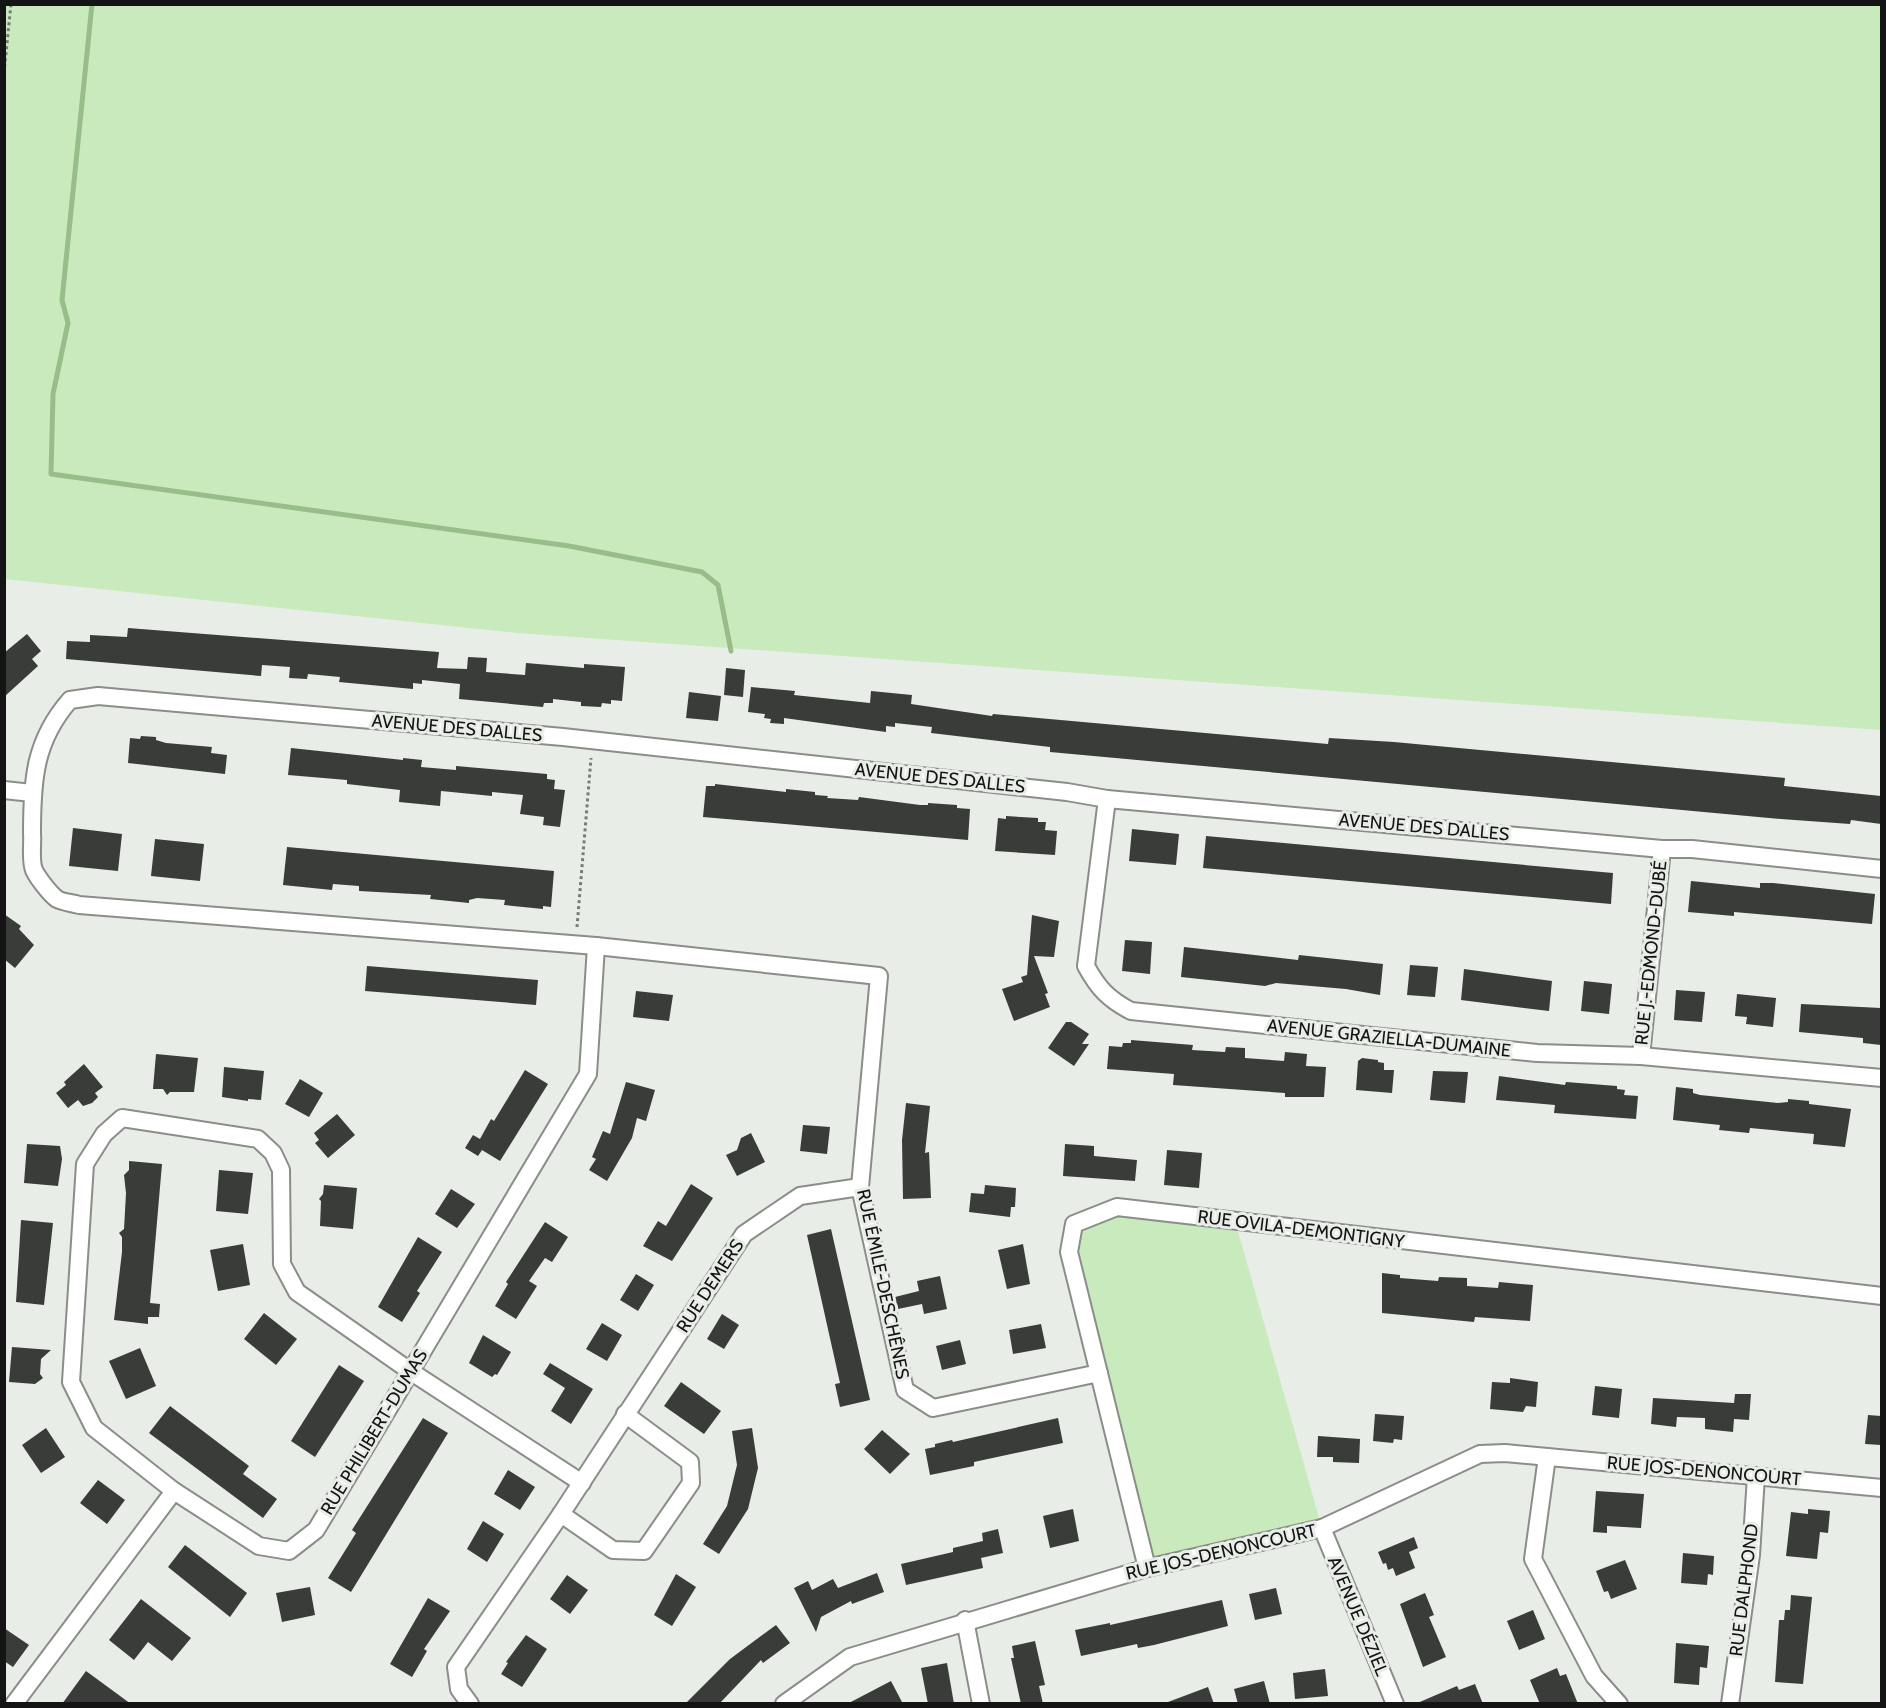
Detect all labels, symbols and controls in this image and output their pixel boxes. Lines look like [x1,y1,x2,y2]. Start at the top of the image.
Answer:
street label: AVENUE DES DALLES [371,710,543,746]
street label: AVENUE DES DALLES [854,758,1026,798]
street label: AVENUE DES DALLES [1338,809,1510,845]
street label: RUE J.-EDMOND-DUBÉ [1630,860,1672,1046]
street label: AVENUE GRAZIELLA-DUMAINE [1266,1014,1512,1062]
street label: RUE ÉMILE-DESCHÊNES [852,1187,914,1381]
street label: RUE OVILA-DEMONTIGNY [1196,1205,1406,1253]
street label: RUE DEMERS [672,1235,748,1337]
street label: RUE PHILIBERT-DUMAS [316,1345,432,1519]
street label: RUE JOS-DENONCOURT [1606,1452,1802,1490]
street label: RUE JOS-DENONCOURT [1124,1519,1319,1585]
street label: RUE DALPHOND [1725,1522,1763,1658]
street label: AVENUE DÉZIEL [1323,1553,1393,1679]

